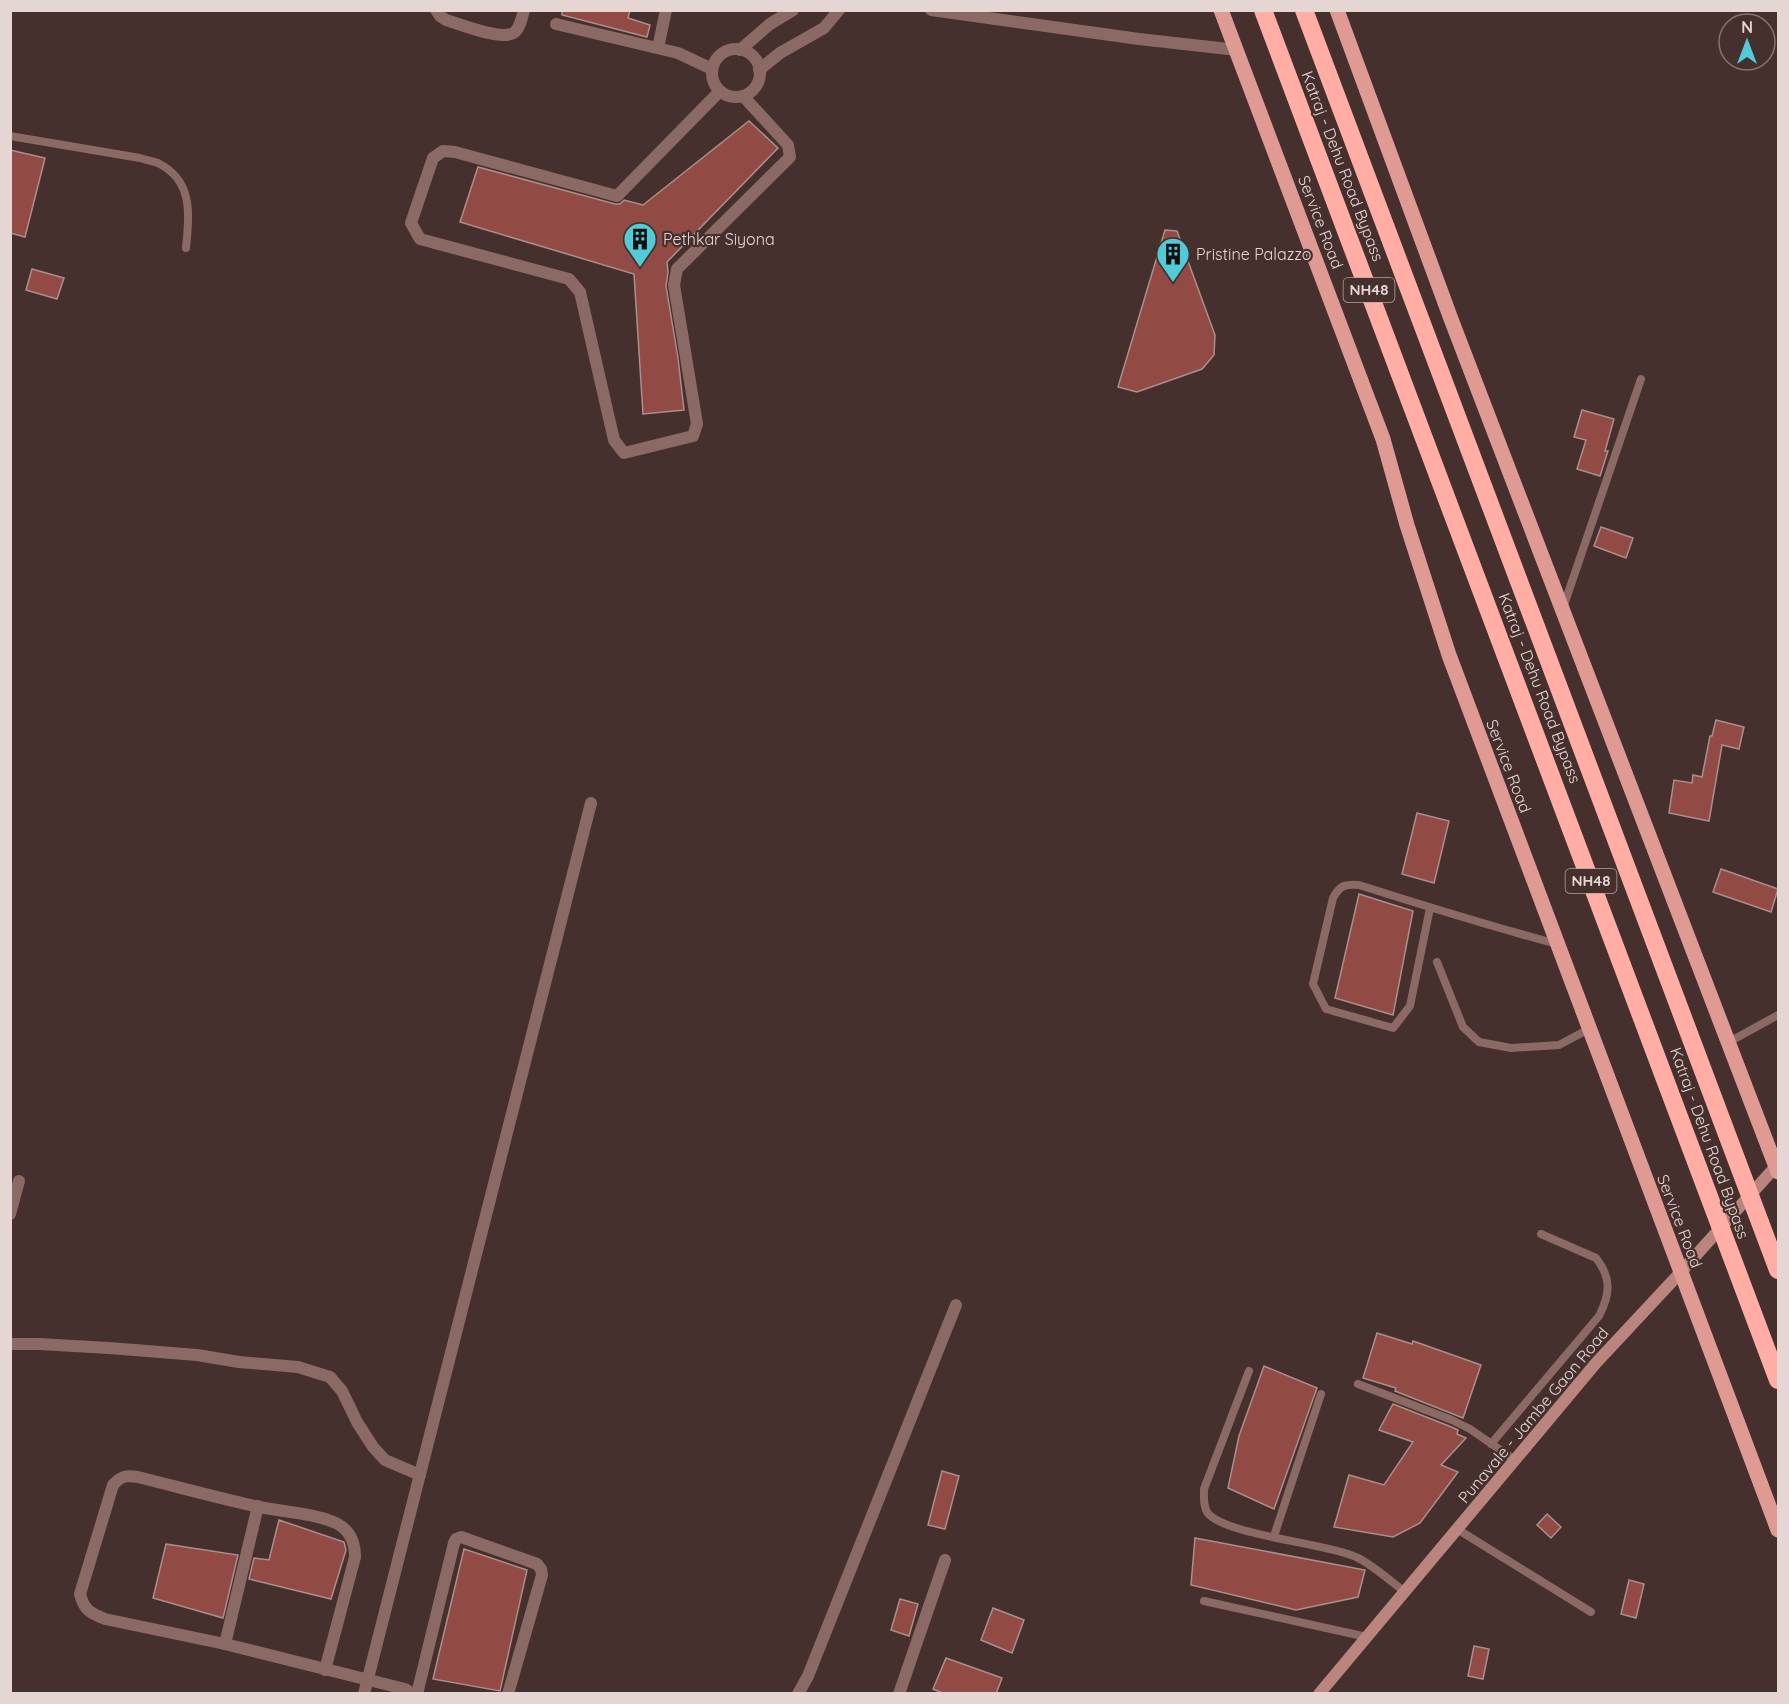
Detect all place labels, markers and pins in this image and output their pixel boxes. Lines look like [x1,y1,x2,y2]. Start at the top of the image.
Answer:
building icon: Pethkar Siyona [622,221,658,268]
place label: Pethkar Siyona [663,229,775,249]
building icon: Pristine Palazzo [1155,236,1191,283]
place label: Pristine Palazzo [1196,244,1312,264]

